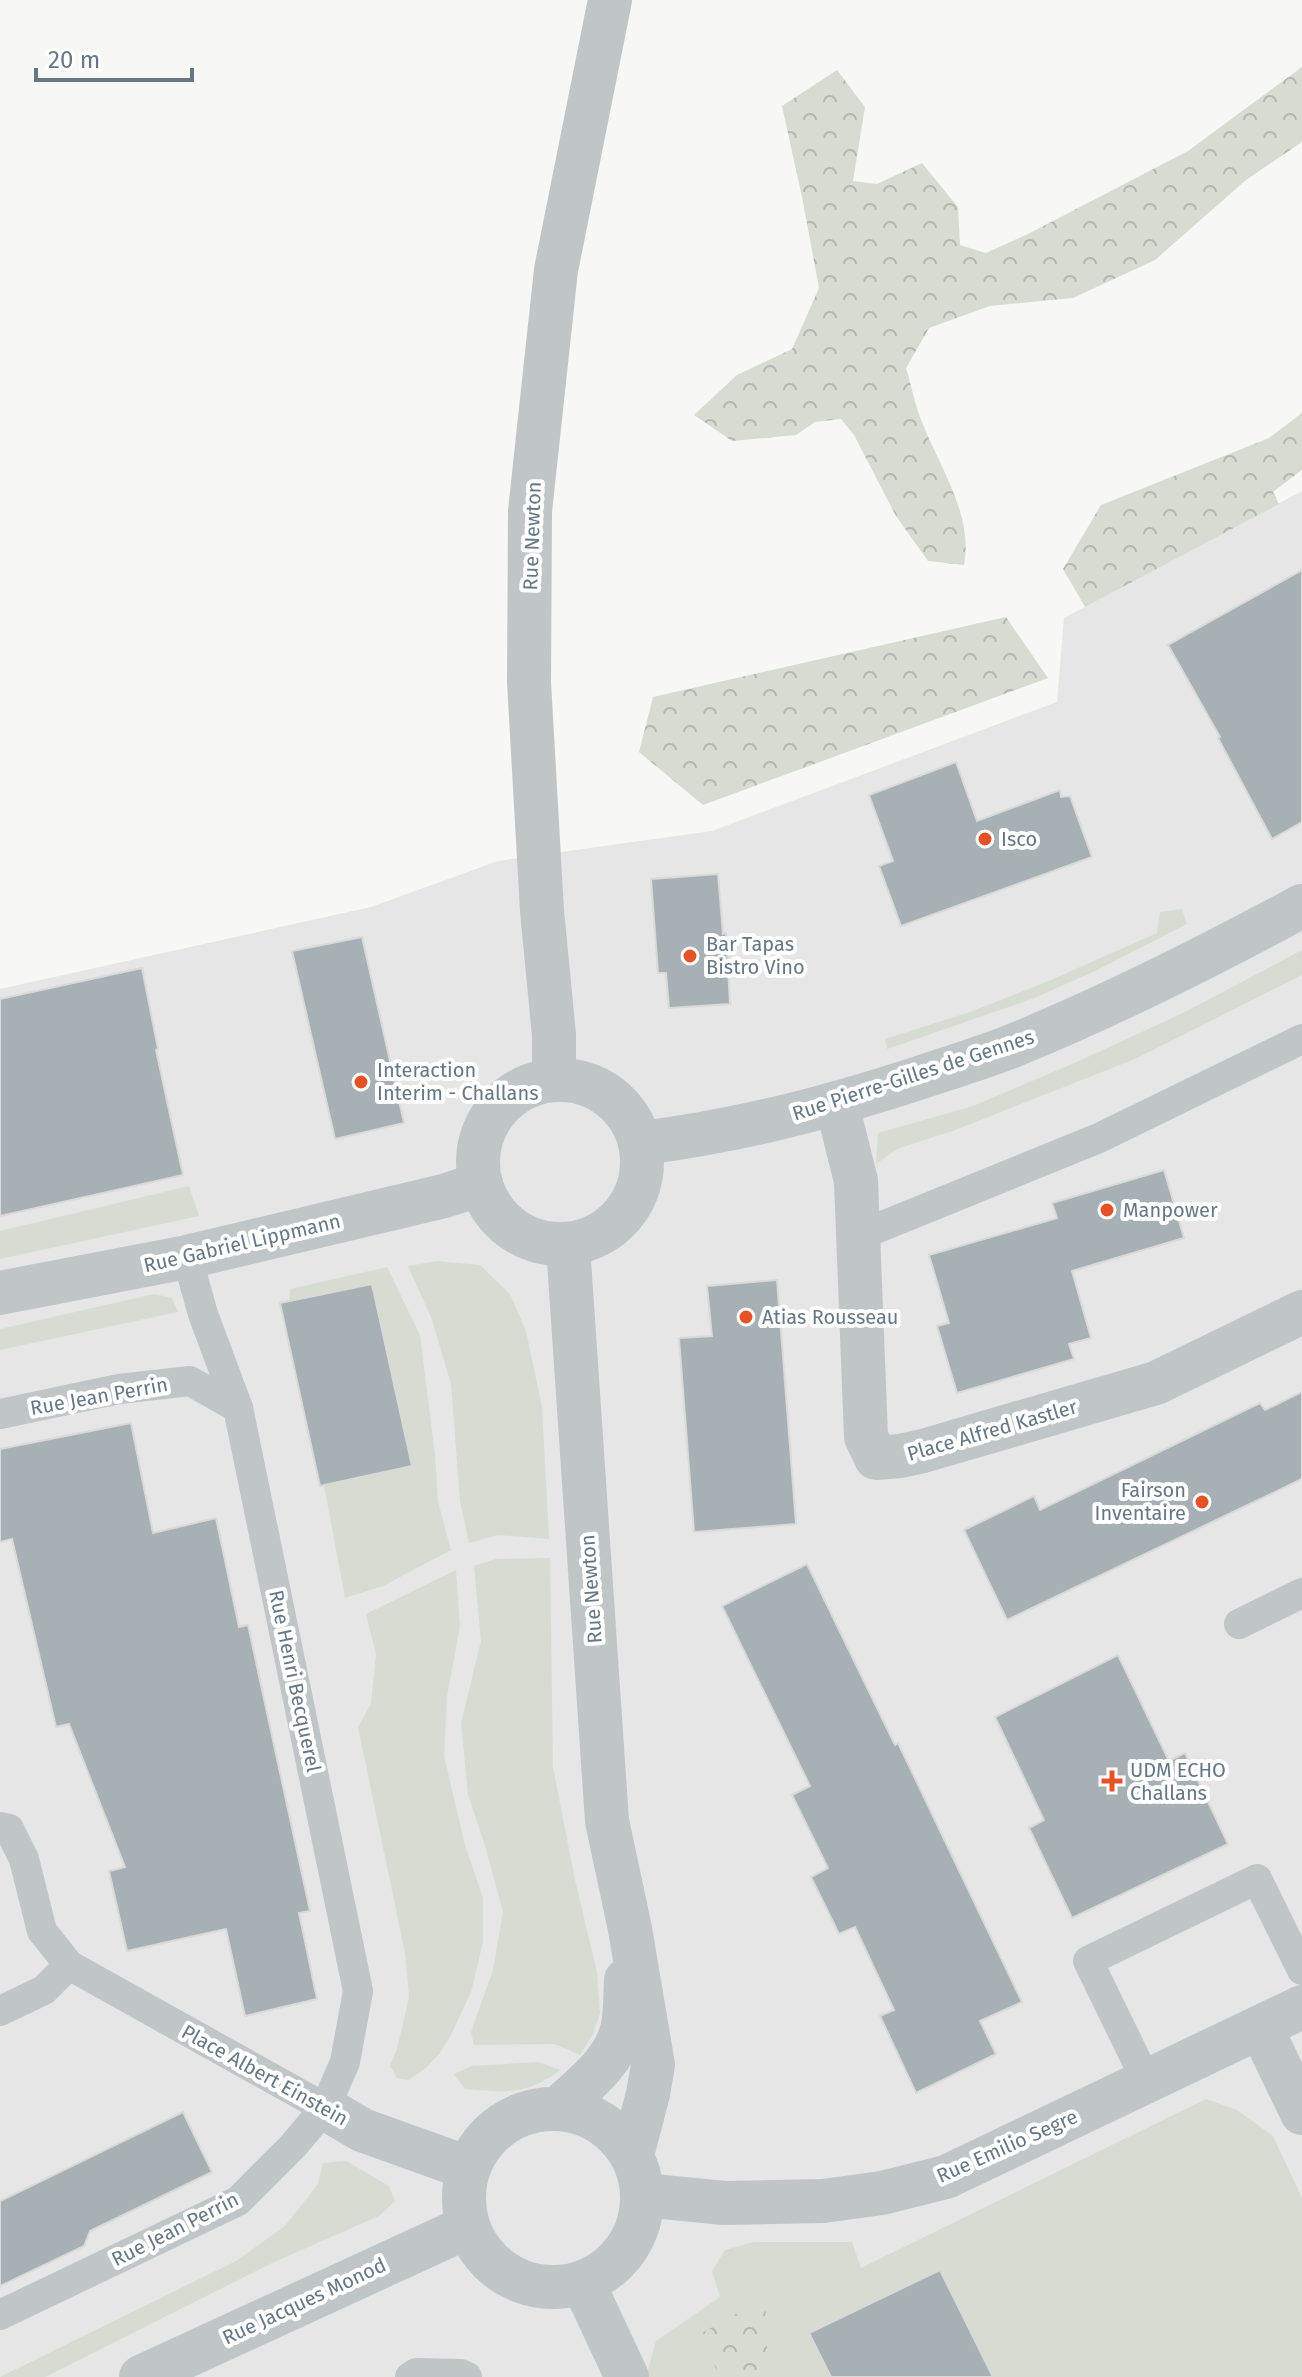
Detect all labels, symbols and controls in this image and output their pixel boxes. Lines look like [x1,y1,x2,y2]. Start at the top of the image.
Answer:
scale bar [36,32,192,82]
text: 20 m [48,46,100,74]
street label: Rue Newton [518,481,546,591]
place label: Isco [1001,827,1037,851]
marker: Isco [976,830,994,848]
place label: Bar Tapas Bistro Vino [706,932,805,979]
marker: Bar Tapas Bistro Vino [681,947,699,965]
street label: Rue Pierre-Gilles de Gennes [789,1025,1037,1125]
place label: Interaction Interim - Challans [377,1058,539,1105]
marker: Interaction Interim - Challans [352,1073,370,1091]
place label: Manpower [1123,1198,1218,1222]
marker: Manpower [1098,1201,1116,1219]
street label: Rue Gabriel Lippmann [141,1209,343,1277]
place label: Atias Rousseau [762,1305,898,1329]
marker: Atias Rousseau [737,1308,755,1326]
street label: Rue Jean Perrin [28,1372,170,1420]
street label: Place Alfred Kastler [904,1394,1080,1466]
place label: Fairson Inventaire [1095,1478,1186,1525]
marker: Fairson Inventaire [1193,1493,1211,1511]
street label: Rue Newton [575,1534,607,1644]
street label: Rue Henri Becquerel [264,1588,326,1774]
place label: UDM ECHO Challans [1130,1758,1226,1805]
marker: UDM ECHO Challans [1101,1770,1123,1792]
street label: Place Albert Einstein [178,2019,352,2131]
street label: Rue Emilio Segre [933,2104,1081,2188]
street label: Rue Jean Perrin [107,2187,243,2271]
street label: Rue Jacques Monod [218,2253,390,2349]

